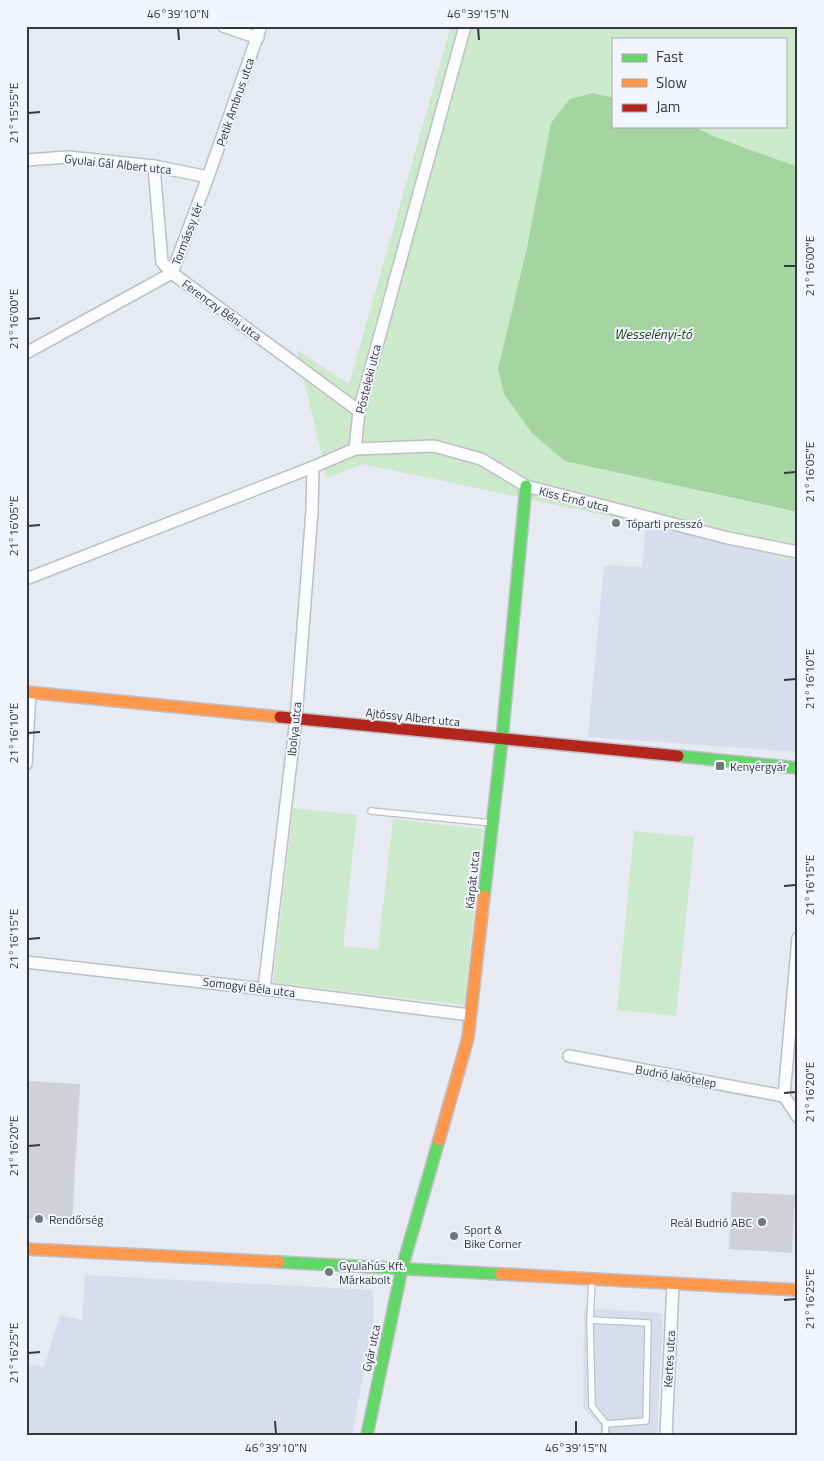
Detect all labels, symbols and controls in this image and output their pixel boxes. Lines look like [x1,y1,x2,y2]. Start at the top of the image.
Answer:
text: 46°39'10"N [147,4,209,23]
text: 46°39'15"N [447,4,509,23]
legend [612,38,786,128]
text: Fast [656,45,684,68]
street label: Petik Ambrus utca [211,55,259,149]
text: Slow [656,71,687,94]
text: 21°15'55"E [4,82,23,143]
text: Jam [656,95,680,118]
street label: Gyulai Gál Albert utca [64,149,172,179]
street label: Tormássy tér [166,200,208,268]
text: 21°16'00"E [800,235,819,296]
street label: Ferenczy Béni utca [178,274,266,346]
text: 21°16'00"E [4,288,23,349]
water label: Wesselényi-tó [614,323,693,344]
street label: Pósteleki utca [350,342,386,416]
text: 21°16'05"E [800,441,819,502]
street label: Kiss Ernő utca [537,481,611,517]
text: 21°16'05"E [4,495,23,556]
place label: Tóparti presszó [626,514,703,533]
marker: Tóparti presszó [610,517,622,529]
text: 21°16'10"E [800,648,819,709]
street label: Ibolya utca [282,701,306,757]
text: 21°16'10"E [4,702,23,763]
street label: Ajtóssy Albert utca [365,703,461,731]
place label: Kenyérgyár [730,757,787,776]
marker: Kenyérgyár [714,760,726,772]
street label: Kárpát utca [460,850,484,910]
text: 21°16'15"E [800,854,819,915]
text: 21°16'15"E [4,908,23,969]
street label: Somogyi Béla utca [202,972,296,1002]
street label: Budrió lakótelep [634,1060,718,1092]
text: 21°16'20"E [800,1061,819,1122]
text: 21°16'20"E [4,1115,23,1176]
place label: Rendőrség [49,1210,103,1229]
marker: Rendőrség [33,1213,45,1225]
place label: Reál Budrió ABC [670,1213,752,1232]
marker: Reál Budrió ABC [756,1216,768,1228]
place label: Sport & Bike Corner [464,1220,522,1253]
marker: Sport & Bike Corner [448,1230,460,1242]
place label: Gyulahús Kft. Márkabolt [339,1256,406,1289]
marker: Gyulahús Kft. Márkabolt [323,1266,335,1278]
text: 21°16'25"E [800,1268,819,1329]
text: 21°16'25"E [4,1322,23,1383]
street label: Gyár utca [357,1323,385,1373]
street label: Kertes utca [658,1330,680,1388]
text: 46°39'10"N [245,1438,307,1457]
text: 46°39'15"N [545,1438,607,1457]

